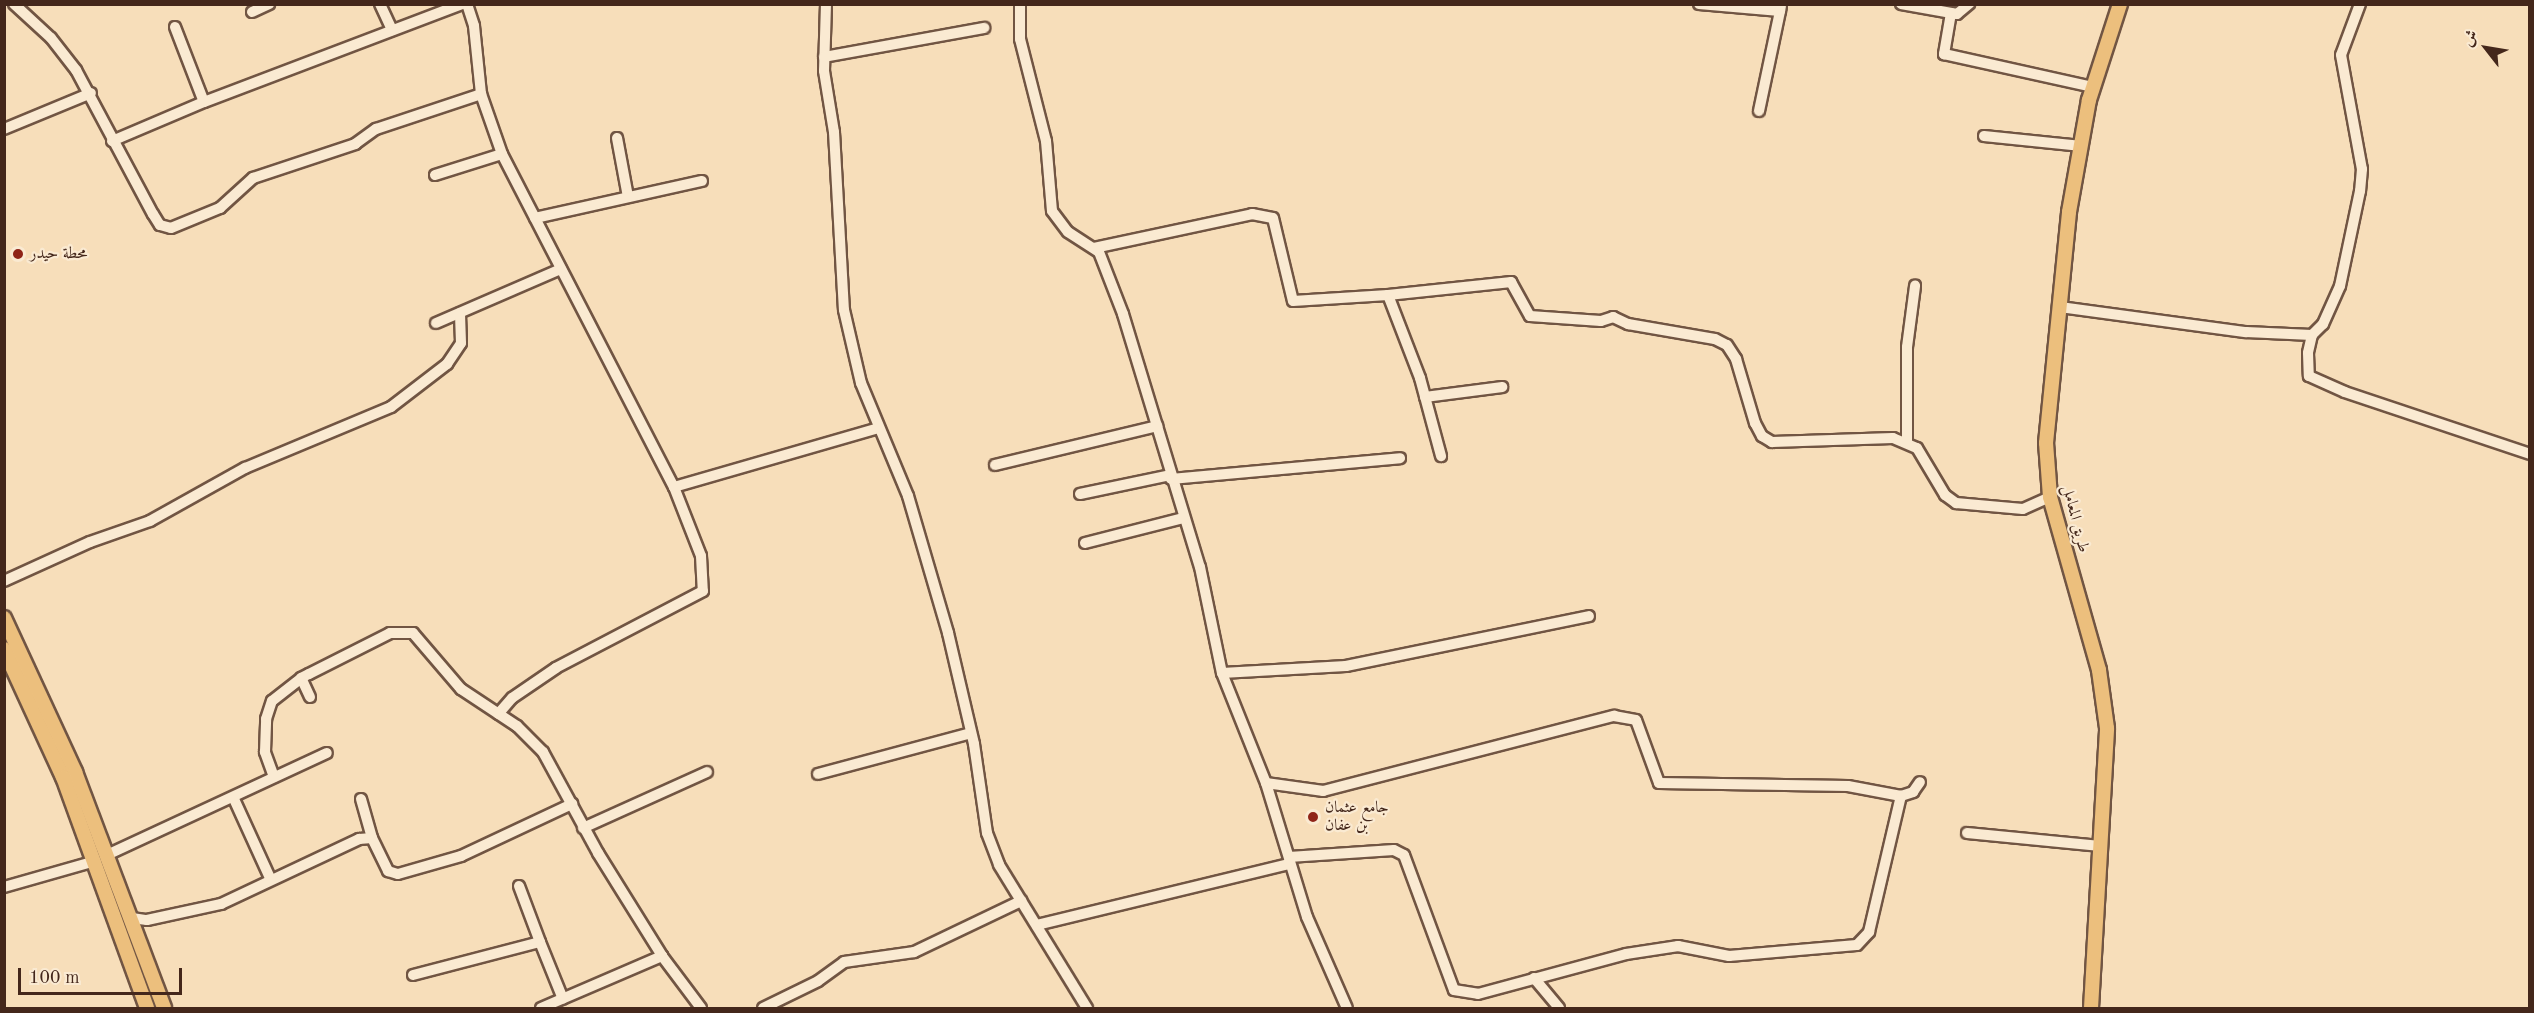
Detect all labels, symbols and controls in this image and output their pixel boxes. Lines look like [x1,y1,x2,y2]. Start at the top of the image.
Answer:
north arrow [2456,18,2516,78]
text: ش [2460,28,2482,50]
place label: محطة حيدر [30,244,87,264]
marker: محطة حيدر [11,247,25,261]
street label: طريق المعامل [2057,483,2093,555]
place label: جامع عثمان بن عفان [1325,798,1389,836]
marker: جامع عثمان بن عفان [1306,810,1320,824]
scale bar [21,956,184,994]
text: 100 m [29,969,80,987]

